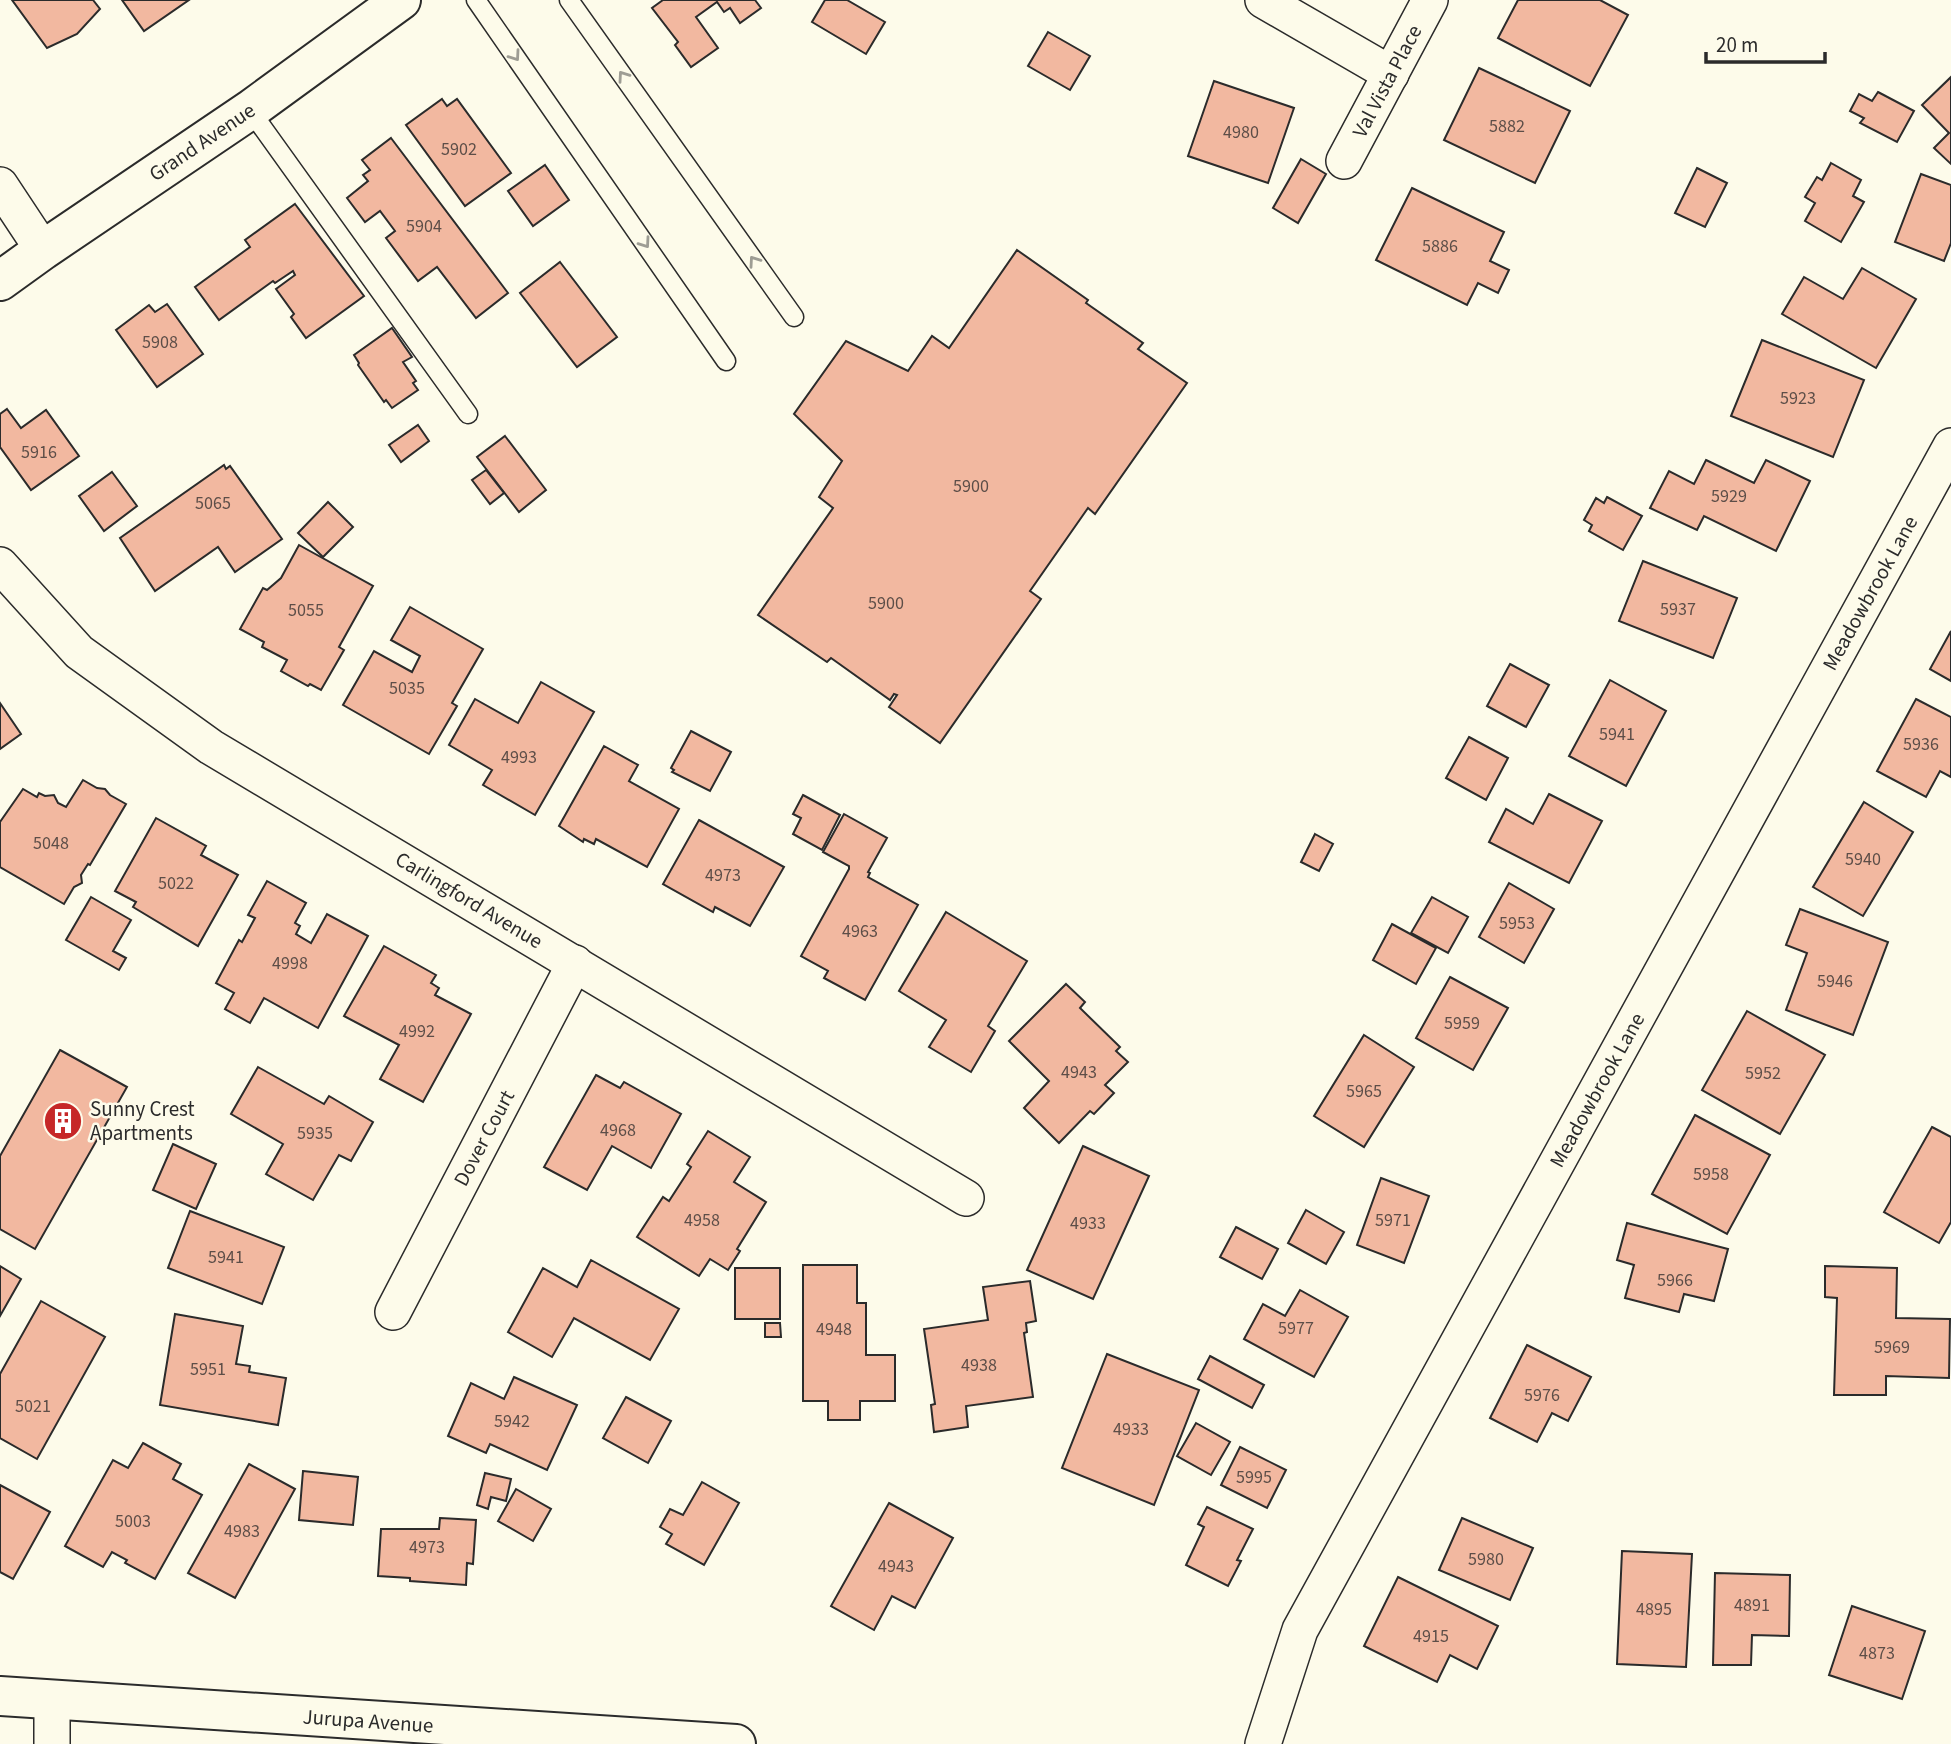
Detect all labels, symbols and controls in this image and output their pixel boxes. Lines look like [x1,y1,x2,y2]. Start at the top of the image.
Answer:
street label: Val Vista Place [1345,19,1429,143]
scale bar [1706,21,1825,65]
text: 20 m [1716,30,1758,60]
one-way arrow [507,48,519,61]
one-way arrow [619,71,631,84]
street label: Grand Avenue [143,95,261,189]
house number: 5882 [1489,114,1525,139]
house number: 4980 [1223,120,1259,145]
house number: 5902 [441,137,477,162]
house number: 5904 [406,214,442,239]
house number: 5886 [1422,234,1458,259]
one-way arrow [637,235,649,248]
one-way arrow [750,256,762,269]
house number: 5908 [142,330,178,355]
house number: 5923 [1780,386,1816,411]
house number: 5916 [21,440,57,465]
house number: 5900 [953,474,989,499]
house number: 5929 [1711,484,1747,509]
house number: 5065 [195,491,231,516]
street label: Meadowbrook Lane [1815,510,1925,676]
house number: 5900 [868,591,904,616]
house number: 5937 [1660,597,1696,622]
house number: 5055 [288,598,324,623]
house number: 5035 [389,676,425,701]
house number: 5941 [1599,722,1635,747]
house number: 5936 [1903,732,1939,757]
house number: 4993 [501,745,537,770]
house number: 5048 [33,831,69,856]
street label: Carlingford Avenue [390,844,548,956]
house number: 5940 [1845,847,1881,872]
house number: 4973 [705,863,741,888]
house number: 5022 [158,871,194,896]
house number: 5953 [1499,911,1535,936]
house number: 4963 [842,919,878,944]
house number: 4998 [272,951,308,976]
house number: 5946 [1817,969,1853,994]
street label: Meadowbrook Lane [1542,1007,1652,1173]
house number: 5959 [1444,1011,1480,1036]
house number: 4992 [399,1019,435,1044]
house number: 4943 [1061,1060,1097,1085]
house number: 5952 [1745,1061,1781,1086]
house number: 5965 [1346,1079,1382,1104]
street label: Dover Court [446,1085,522,1191]
place label: Sunny Crest Apartments [90,1094,195,1148]
building icon: Sunny Crest Apartments [42,1100,84,1142]
house number: 4968 [600,1118,636,1143]
house number: 5935 [297,1121,333,1146]
house number: 5958 [1693,1162,1729,1187]
house number: 4958 [684,1208,720,1233]
house number: 5971 [1375,1208,1411,1233]
house number: 4933 [1070,1211,1106,1236]
house number: 5941 [208,1245,244,1270]
house number: 5966 [1657,1268,1693,1293]
house number: 5977 [1278,1316,1314,1341]
house number: 4948 [816,1317,852,1342]
house number: 5969 [1874,1335,1910,1360]
house number: 4938 [961,1353,997,1378]
house number: 5951 [190,1357,226,1382]
house number: 5976 [1524,1383,1560,1408]
house number: 5021 [15,1394,51,1419]
house number: 5942 [494,1409,530,1434]
house number: 4933 [1113,1417,1149,1442]
house number: 5995 [1236,1465,1272,1490]
house number: 5003 [115,1509,151,1534]
house number: 4983 [224,1519,260,1544]
house number: 4973 [409,1535,445,1560]
house number: 5980 [1468,1547,1504,1572]
house number: 4943 [878,1554,914,1579]
house number: 4891 [1734,1593,1770,1618]
house number: 4895 [1636,1597,1672,1622]
house number: 4915 [1413,1624,1449,1649]
house number: 4873 [1859,1641,1895,1666]
street label: Jurupa Avenue [302,1701,434,1741]

